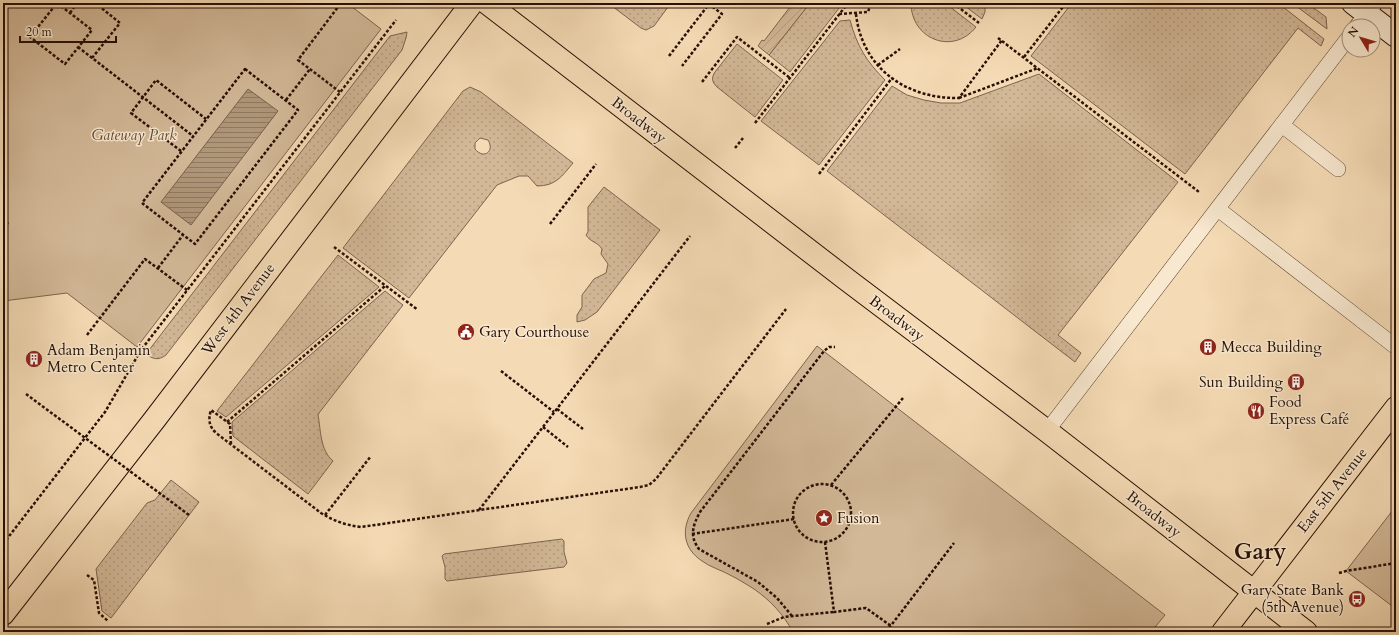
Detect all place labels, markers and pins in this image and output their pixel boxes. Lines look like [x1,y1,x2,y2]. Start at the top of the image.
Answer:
public building icon: Gary Courthouse [456,322,476,342]
place label: Gary Courthouse [479,322,589,342]
building icon: Mecca Building [1198,337,1218,357]
place label: Mecca Building [1221,337,1322,357]
place label: Adam Benjamin Metro Center [47,340,151,377]
building icon: Adam Benjamin Metro Center [24,349,44,369]
place label: Sun Building [1199,372,1284,392]
building icon: Sun Building [1286,372,1306,392]
place label: Food Express Café [1269,392,1350,429]
restaurant icon: Food Express Café [1246,401,1266,421]
place icon: Fusion [814,508,834,528]
place label: Fusion [837,508,880,528]
place label: Gary State Bank (5th Avenue) [1241,580,1344,617]
bus stop icon: Gary State Bank (5th Avenue) [1347,589,1367,609]

